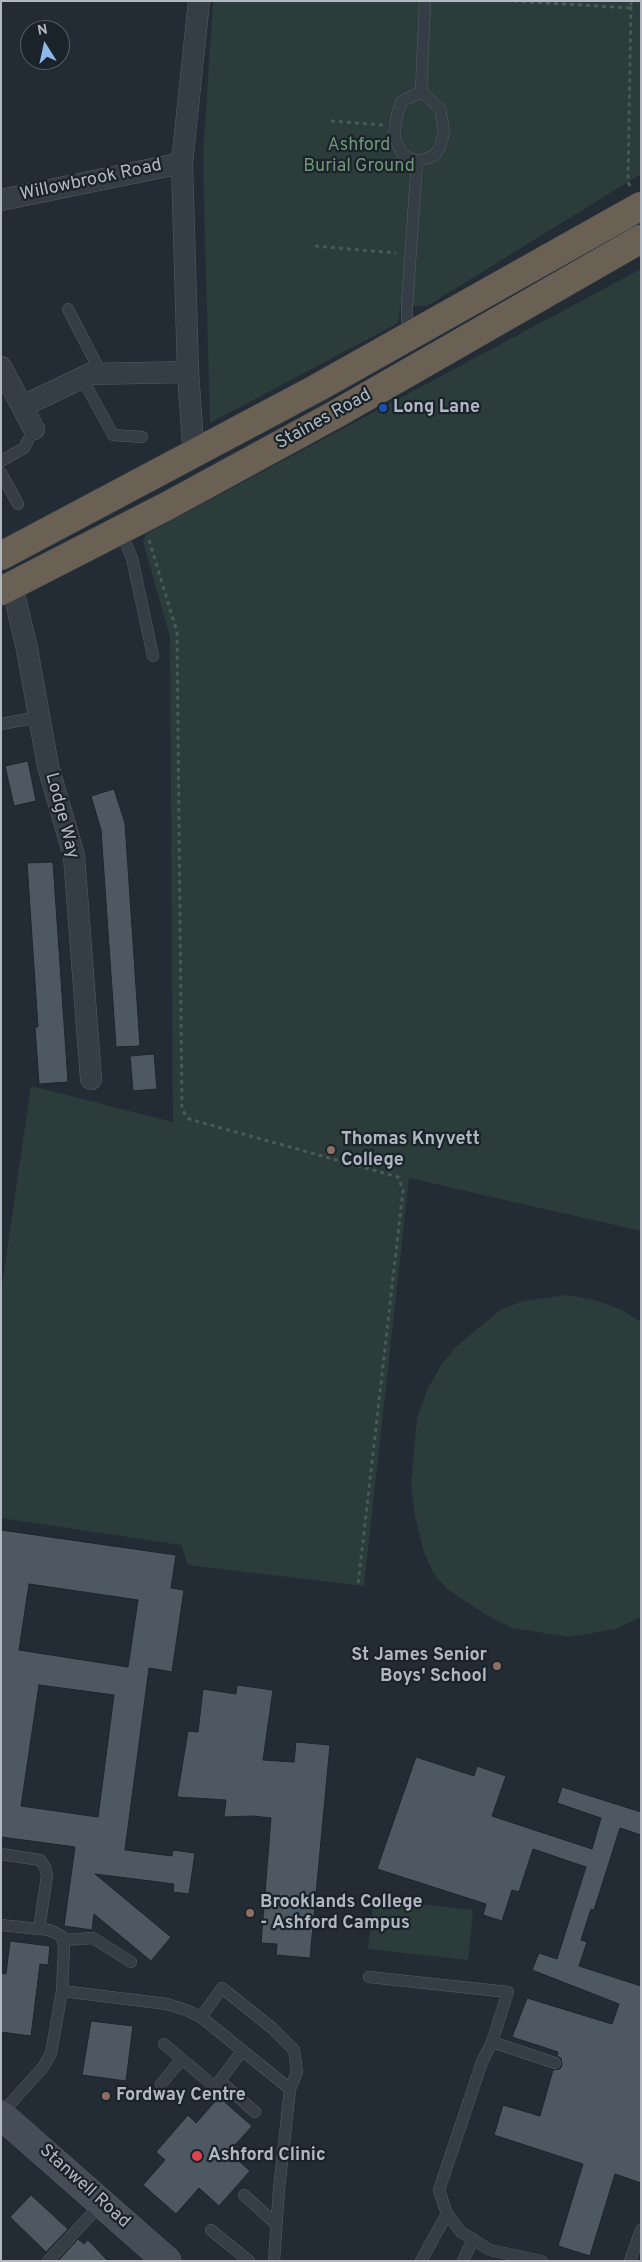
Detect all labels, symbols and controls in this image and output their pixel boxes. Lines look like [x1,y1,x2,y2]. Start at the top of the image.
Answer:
north arrow [20,20,70,70]
text: N [36,21,49,40]
park label: Ashford Burial Ground [303,135,415,178]
street label: Willowbrook Road [18,155,164,207]
street label: Staines Road [273,385,375,455]
place label: Long Lane [393,397,480,419]
marker: Long Lane [377,402,389,414]
street label: Lodge Way [39,771,83,861]
place label: Thomas Knyvett College [341,1129,480,1172]
marker: Thomas Knyvett College [325,1144,337,1156]
place label: St James Senior Boys' School [351,1645,487,1688]
marker: St James Senior Boys' School [491,1660,503,1672]
place label: Brooklands College - Ashford Campus [260,1892,423,1935]
marker: Brooklands College - Ashford Campus [244,1907,256,1919]
place label: Fordway Centre [116,2085,246,2107]
marker: Fordway Centre [100,2090,112,2102]
street label: Stanwell Road [34,2141,134,2233]
place label: Ashford Clinic [208,2145,326,2167]
marker: Ashford Clinic [190,2149,204,2163]

